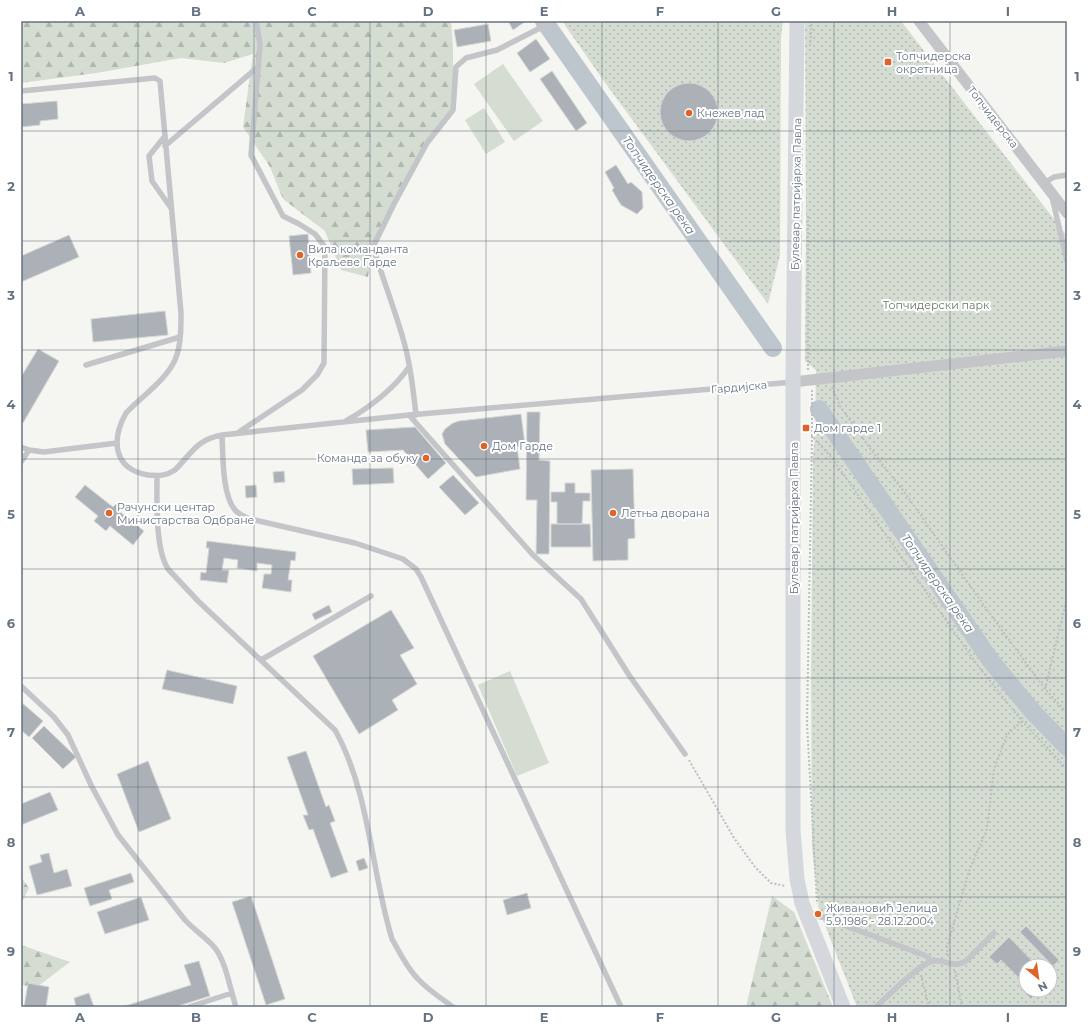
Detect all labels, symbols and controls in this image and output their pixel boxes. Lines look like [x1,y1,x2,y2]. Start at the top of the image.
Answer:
text: A [74,3,86,19]
text: B [191,3,201,19]
text: C [307,3,317,19]
text: D [423,3,434,19]
text: E [540,3,549,19]
text: F [656,3,664,19]
text: G [771,3,781,19]
text: H [887,3,897,19]
text: I [1006,3,1010,19]
place label: Топчидерска окретница [896,49,971,76]
marker: Топчидерска окретница [883,57,893,67]
text: 1 [8,68,14,84]
text: 1 [1074,68,1080,84]
street label: Топчидерска [964,83,1022,151]
place label: Кнежев лад [697,106,764,120]
marker: Кнежев лад [684,108,694,118]
street label: Булевар патријарха Павла [788,118,804,270]
water label: Топчидерска река [619,133,699,237]
text: 2 [7,178,15,194]
text: 2 [1073,178,1081,194]
place label: Вила команданта Краљеве Гарде [308,242,408,269]
marker: Вила команданта Краљеве Гарде [295,250,305,260]
text: 3 [6,287,15,303]
text: 3 [1072,287,1081,303]
park label: Топчидерски парк [883,298,990,312]
street label: Гардијска [710,378,768,396]
text: 4 [7,396,16,412]
text: 4 [1073,396,1082,412]
place label: Дом гарде 1 [814,421,881,435]
marker: Дом гарде 1 [801,423,811,433]
place label: Дом Гарде [492,439,553,453]
marker: Дом Гарде [479,441,489,451]
street label: Булевар патријарха Павла [787,442,801,594]
place label: Команда за обуку [317,451,419,465]
marker: Команда за обуку [421,453,431,463]
place label: Рачунски центар Министарства Одбране [117,500,255,527]
text: 5 [7,506,15,522]
place label: Летња дворана [621,506,710,520]
text: 5 [1073,506,1081,522]
marker: Рачунски центар Министарства Одбране [104,508,114,518]
marker: Летња дворана [608,508,618,518]
water label: Топчидерска река [898,531,978,635]
text: 6 [7,615,16,631]
text: 6 [1073,615,1082,631]
text: 7 [7,724,15,740]
text: 7 [1073,724,1081,740]
text: 8 [7,834,16,850]
text: 8 [1073,834,1082,850]
place label: Живановић Јелица 5.9.1986 - 28.12.2004 [826,901,938,928]
marker: Живановић Јелица 5.9.1986 - 28.12.2004 [813,909,823,919]
text: 9 [7,943,15,959]
text: 9 [1073,943,1081,959]
north arrow [1018,958,1058,998]
text: N [1036,978,1050,995]
text: A [74,1009,86,1025]
text: B [191,1009,201,1025]
text: C [307,1009,317,1025]
text: D [423,1009,434,1025]
text: E [540,1009,549,1025]
text: F [656,1009,664,1025]
text: G [771,1009,781,1025]
text: H [887,1009,897,1025]
text: I [1006,1009,1010,1025]

